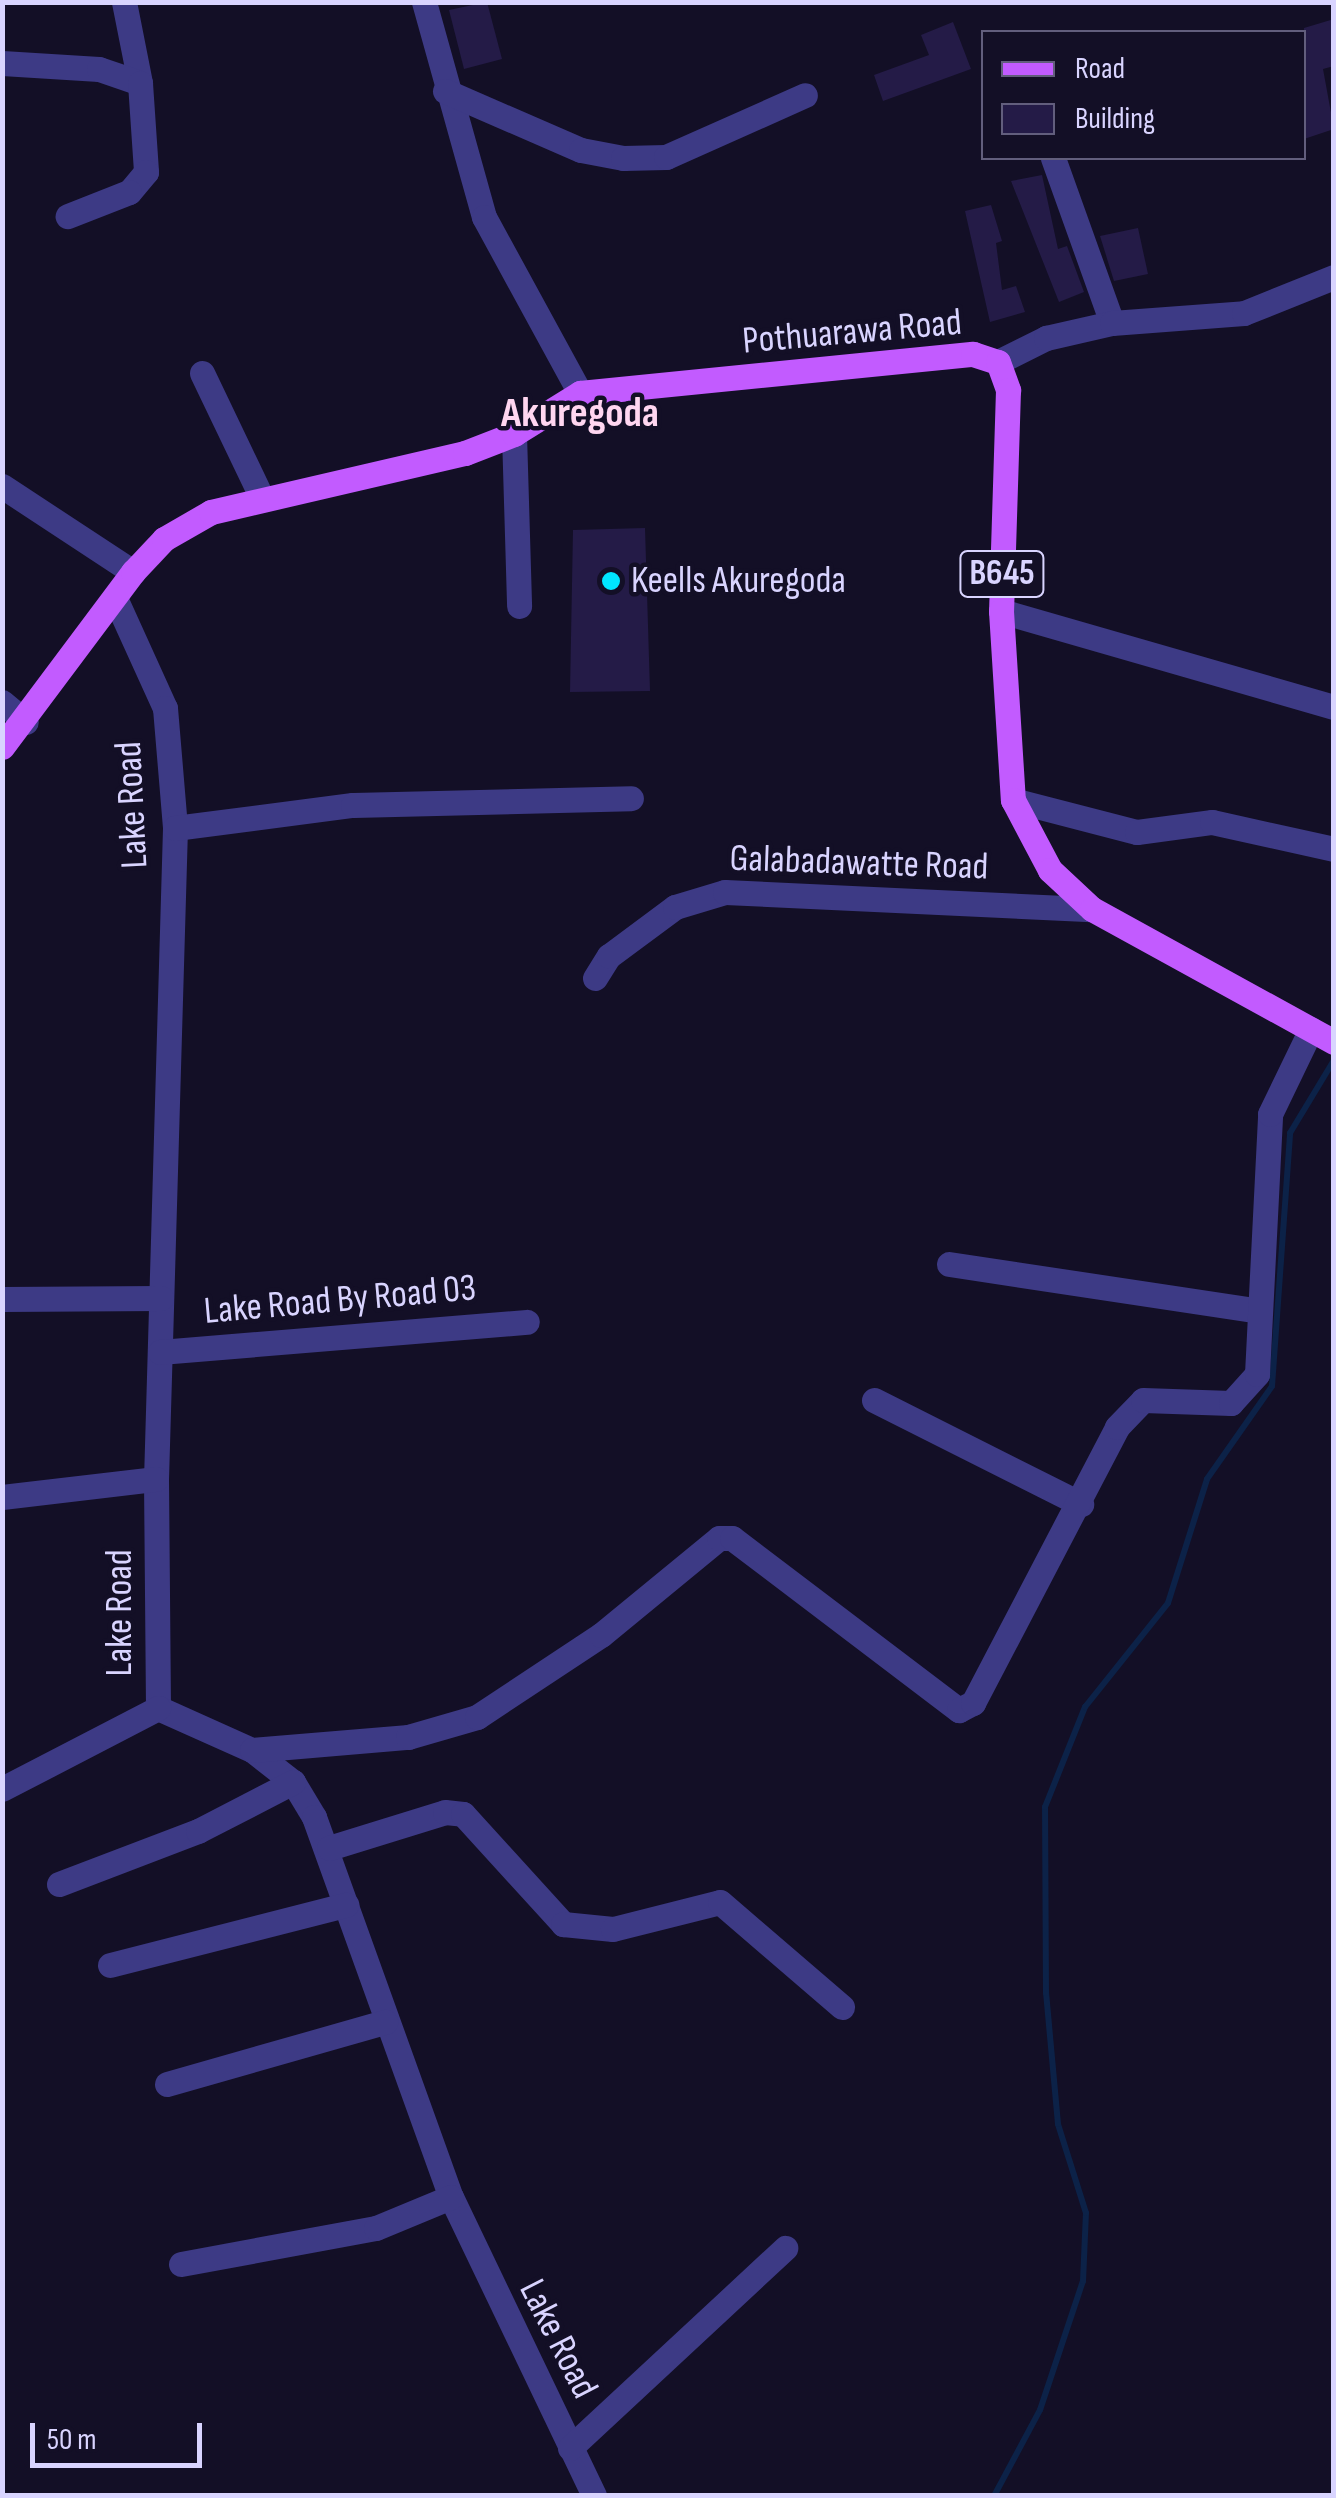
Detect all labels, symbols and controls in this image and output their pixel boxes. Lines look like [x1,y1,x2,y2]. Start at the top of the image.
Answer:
legend [981,30,1306,160]
text: Road [1075,51,1125,87]
text: Building [1075,101,1155,137]
street label: Pothuarawa Road [741,300,963,364]
district label: Akuregoda [501,389,659,439]
road number: B645 [957,544,1047,604]
place label: Keells Akuregoda [631,558,846,604]
marker: Keells Akuregoda [600,570,622,592]
street label: Lake Road [106,740,158,870]
street label: Galabadawatte Road [729,836,989,890]
street label: Lake Road By Road 03 [202,1265,478,1335]
street label: Lake Road [97,1549,143,1677]
street label: Lake Road [509,2272,607,2406]
scale bar [35,2403,208,2465]
text: 50 m [47,2422,96,2458]

